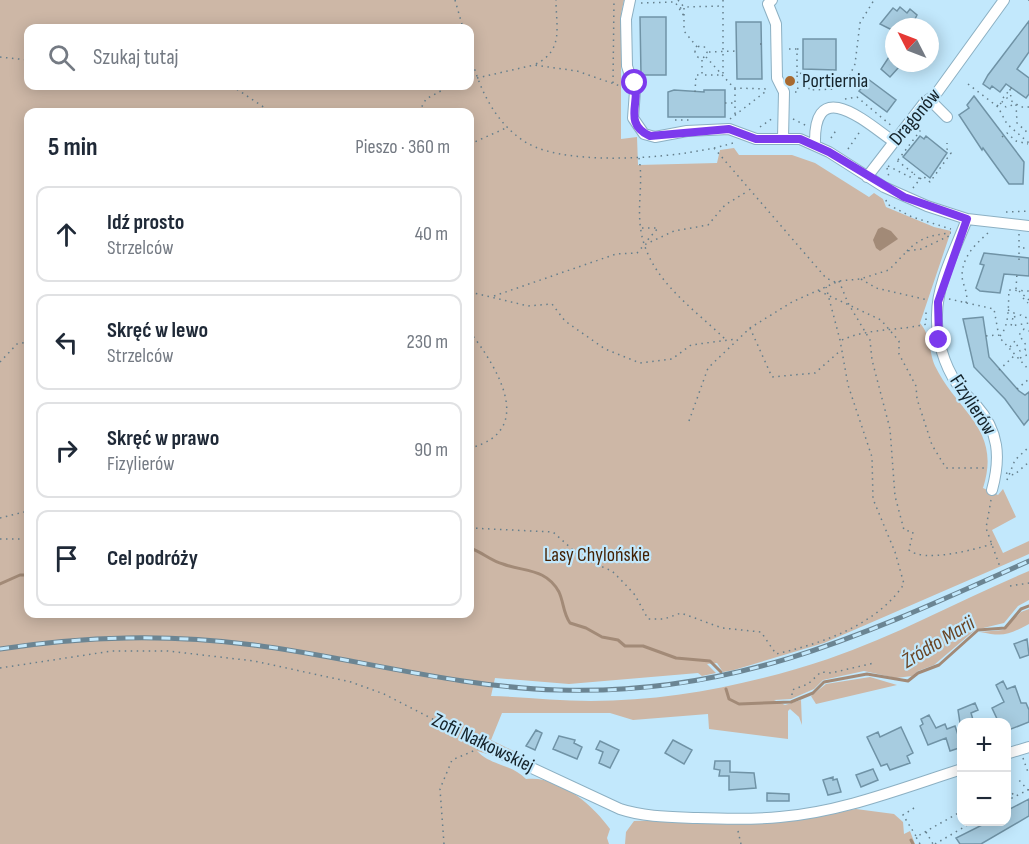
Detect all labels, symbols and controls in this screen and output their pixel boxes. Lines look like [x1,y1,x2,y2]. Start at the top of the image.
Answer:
north arrow [885,18,939,72]
search box [24,24,474,90]
icon: search [45,41,78,74]
text: Szukaj tutaj [93,44,179,71]
route start [621,69,647,95]
place label: Portiernia [802,69,868,93]
marker: Portiernia [783,74,797,88]
street label: Dragonów [884,84,946,150]
text: 5 min [48,132,98,163]
text: Pieszo · 360 m [355,135,450,159]
text: Idź prosto [107,209,184,236]
icon: ahead [50,218,83,251]
text: 40 m [415,222,448,246]
text: Strzelców [107,236,173,260]
text: Skręć w lewo [107,317,208,344]
icon: left [50,326,83,359]
route end [925,326,951,352]
text: 230 m [406,330,448,354]
text: Strzelców [107,344,173,368]
street label: Fizylierów [945,370,1001,440]
text: Skręć w prawo [107,425,219,452]
icon: right [50,434,83,467]
text: 90 m [414,438,448,462]
text: Fizylierów [107,452,174,476]
icon: arrive [50,542,83,575]
park label: Lasy Chylońskie [544,543,650,567]
text: Cel podróży [107,545,198,572]
water label: Źródło Marii [896,610,980,674]
street label: Zofii Nałkowskiej [428,708,538,778]
map controls [957,718,1011,826]
button: + [957,718,1011,772]
button: − [957,772,1011,826]

